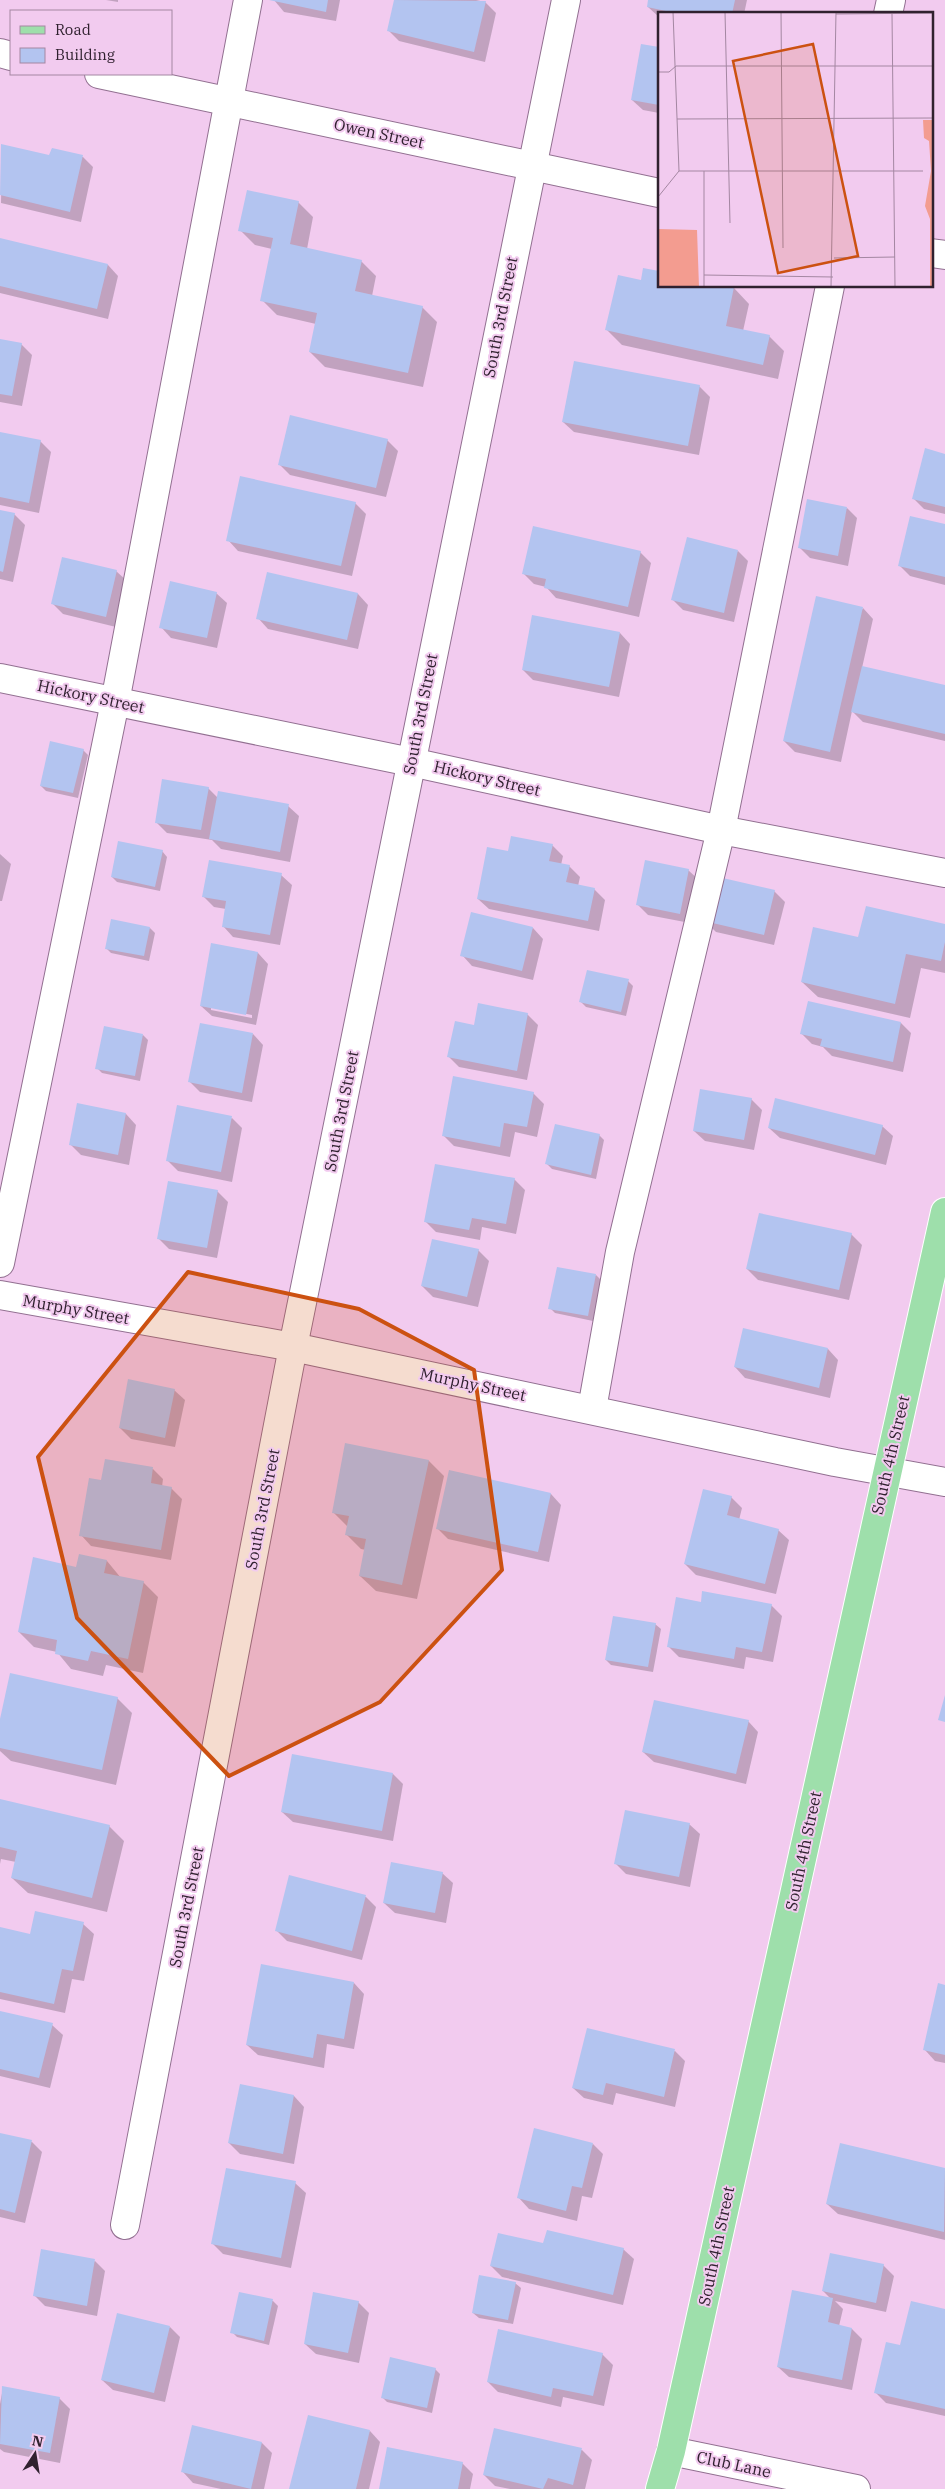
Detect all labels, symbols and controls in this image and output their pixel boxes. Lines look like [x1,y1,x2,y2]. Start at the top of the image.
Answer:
legend [10,10,172,75]
inset map [658,12,932,288]
text: Road [55,20,91,39]
text: Building [55,45,115,64]
street label: Owen Street [332,114,426,152]
street label: South 3rd Street [478,255,522,379]
street label: South 3rd Street [398,652,442,776]
street label: Hickory Street [36,675,147,717]
street label: Hickory Street [432,756,543,800]
street label: South 3rd Street [319,1049,363,1173]
street label: Murphy Street [21,1290,131,1328]
street label: Murphy Street [418,1363,528,1405]
street label: South 4th Street [867,1393,913,1516]
street label: South 3rd Street [240,1447,284,1571]
street label: South 4th Street [781,1789,825,1913]
street label: South 3rd Street [164,1845,208,1969]
street label: South 4th Street [694,2184,738,2308]
north arrow [10,2429,60,2479]
text: N [30,2431,45,2451]
street label: Club Lane [695,2446,773,2482]

